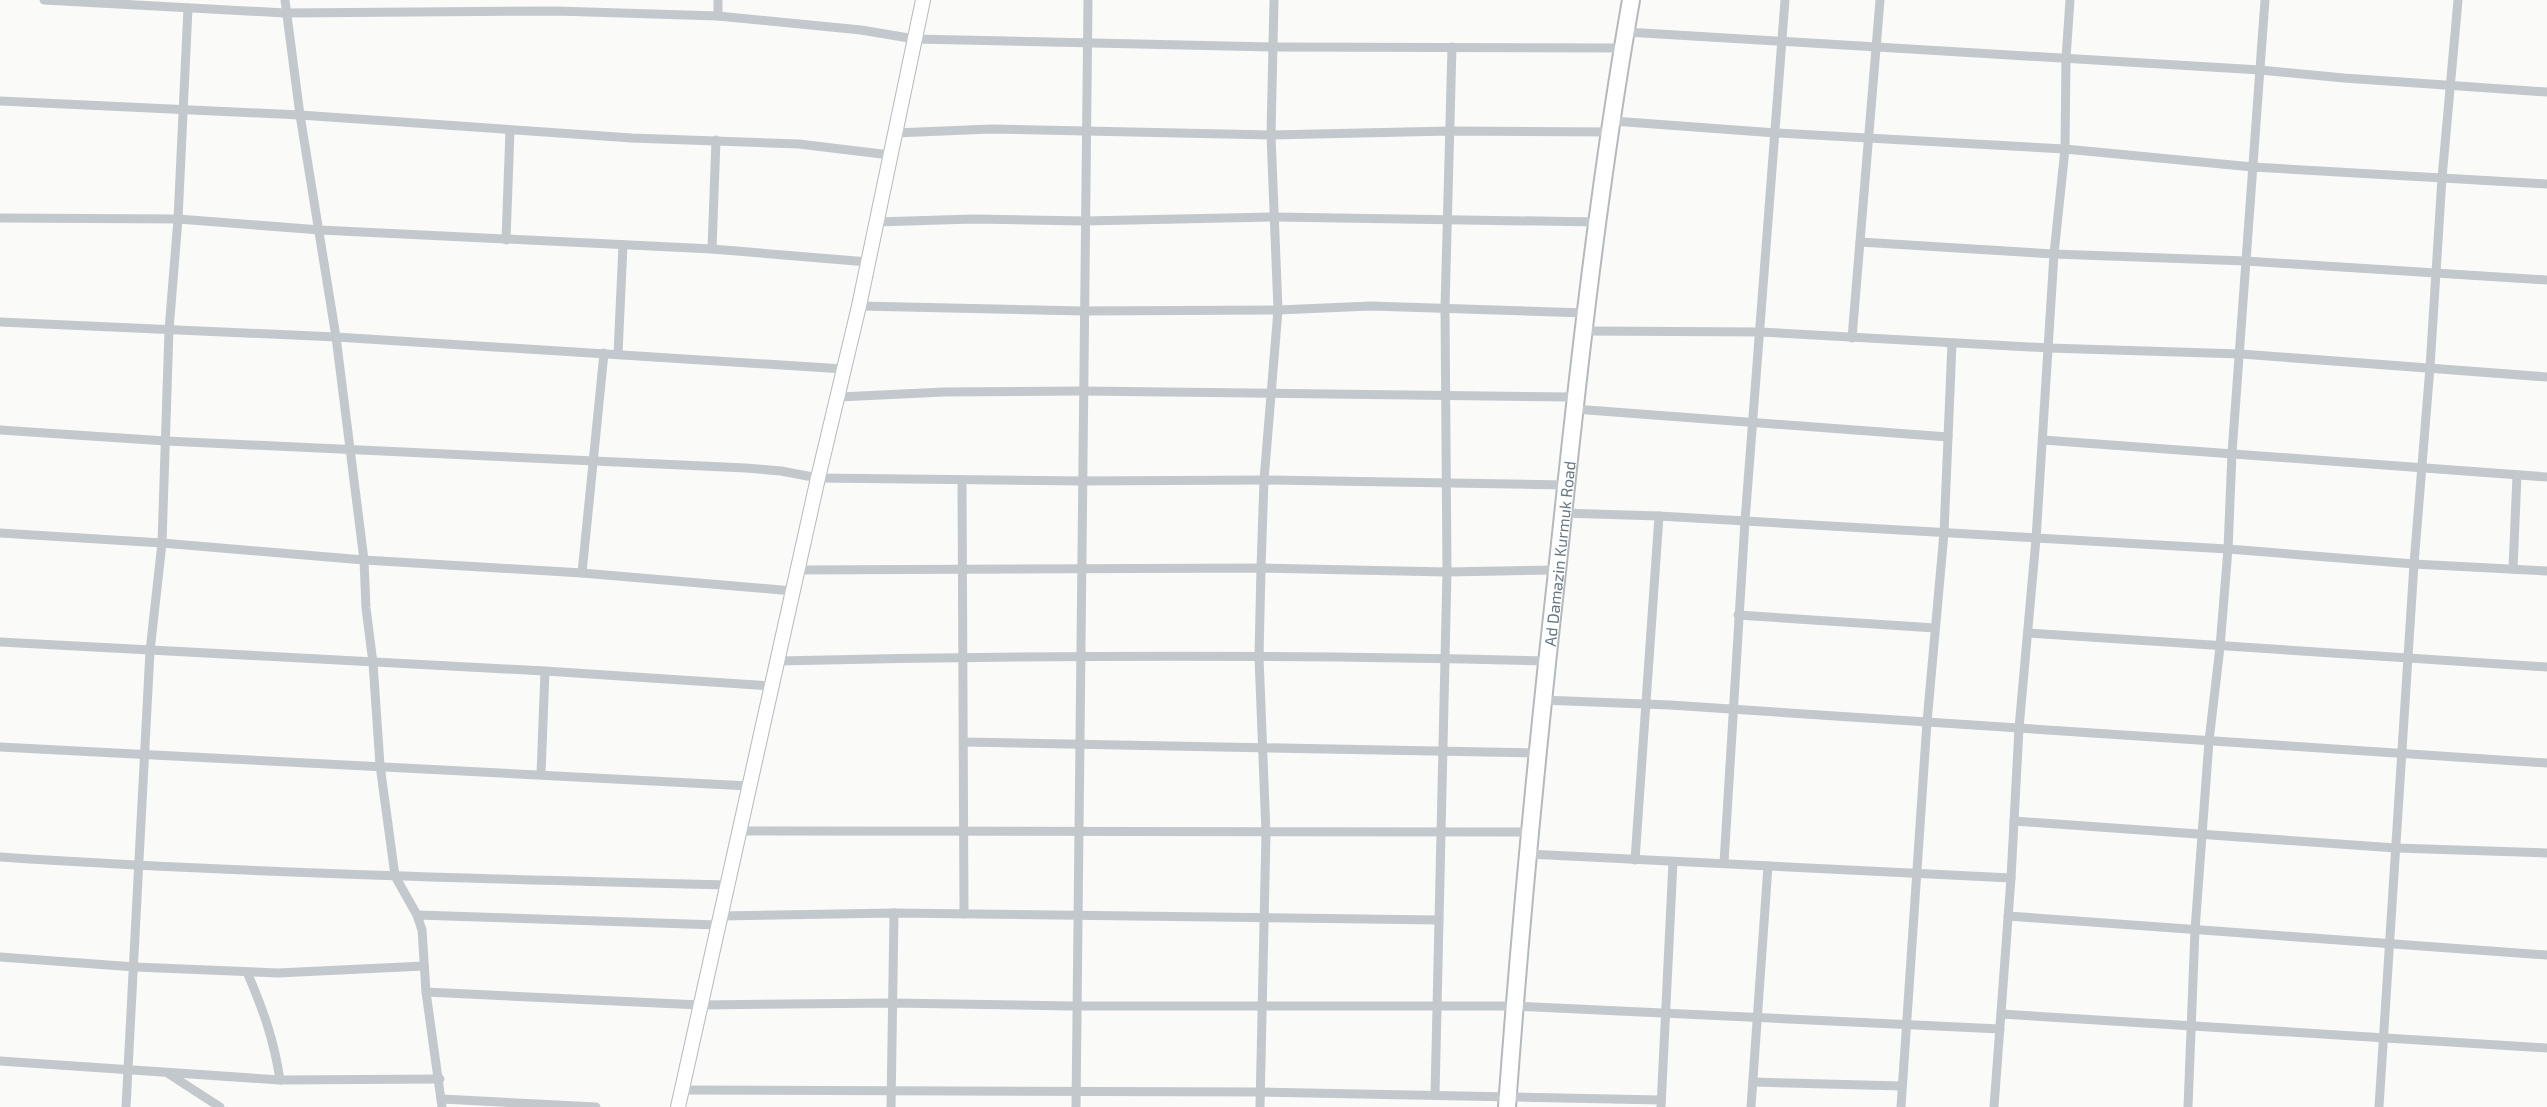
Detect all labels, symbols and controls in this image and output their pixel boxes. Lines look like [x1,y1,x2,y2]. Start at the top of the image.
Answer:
street label: Ad Damazin Kurmuk Road [1539,460,1578,647]

